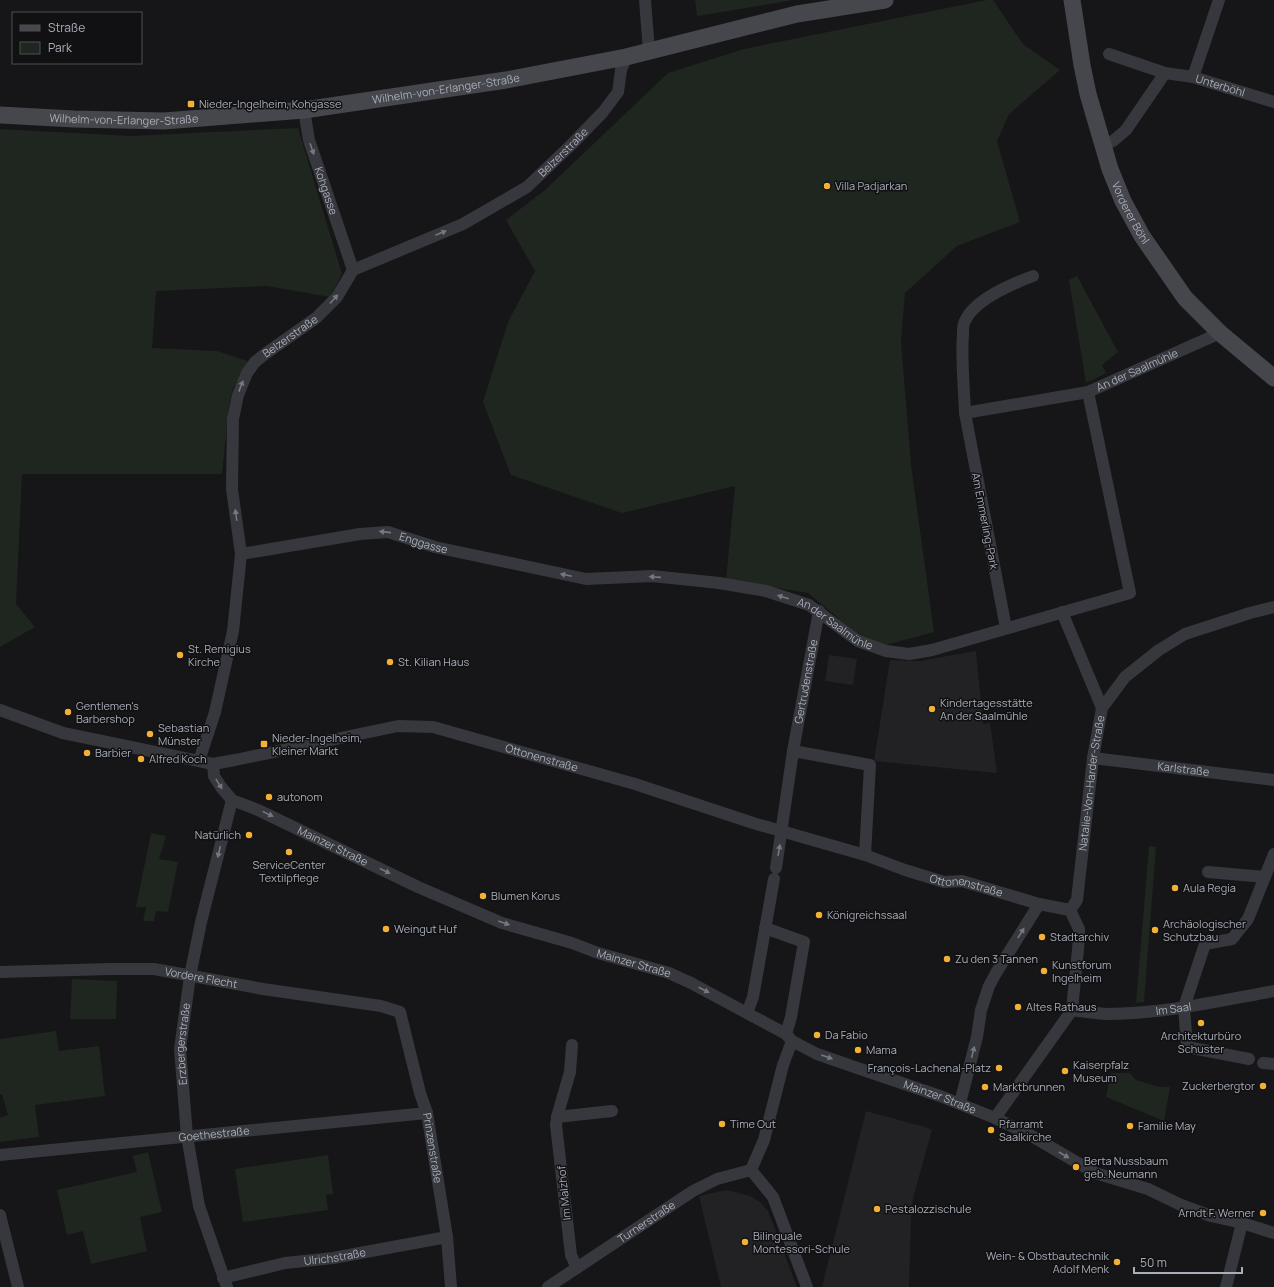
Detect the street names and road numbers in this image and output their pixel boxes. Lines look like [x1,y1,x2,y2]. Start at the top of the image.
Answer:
street label: Wilhelm-von-Erlanger-Straße [371,69,521,107]
street label: Unterböhl [1194,70,1247,100]
street label: Wilhelm-von-Erlanger-Straße [49,110,199,128]
street label: Belzerstraße [534,124,591,180]
street label: Kohgasse [312,165,342,217]
street label: Vorderer Böhl [1109,179,1153,247]
street label: Belzerstraße [259,311,321,361]
street label: An der Saalmühle [1094,345,1181,394]
street label: Am Emmerling-Park [969,471,1002,571]
street label: Enggasse [398,528,450,557]
street label: An der Saalmühle [796,594,876,653]
street label: Gertrudenstraße [790,637,821,725]
street label: Natalie-Von-Harder-Straße [1075,713,1108,852]
street label: Ottonenstraße [504,740,580,775]
street label: Karlstraße [1157,758,1211,779]
street label: Mainzer Straße [295,822,371,869]
street label: Ottonenstraße [928,870,1005,900]
street label: Mainzer Straße [595,945,674,980]
street label: Vordere Flecht [164,963,239,991]
street label: Im Saal [1155,998,1192,1018]
street label: Erzbergerstraße [172,1002,193,1086]
street label: Mainzer Straße [902,1076,979,1117]
street label: Prinzenstraße [420,1112,446,1185]
street label: Goethestraße [178,1122,251,1144]
street label: Im Malzhof [553,1165,574,1221]
street label: Turnerstraße [614,1197,678,1246]
street label: Ulrichstraße [303,1244,368,1268]

